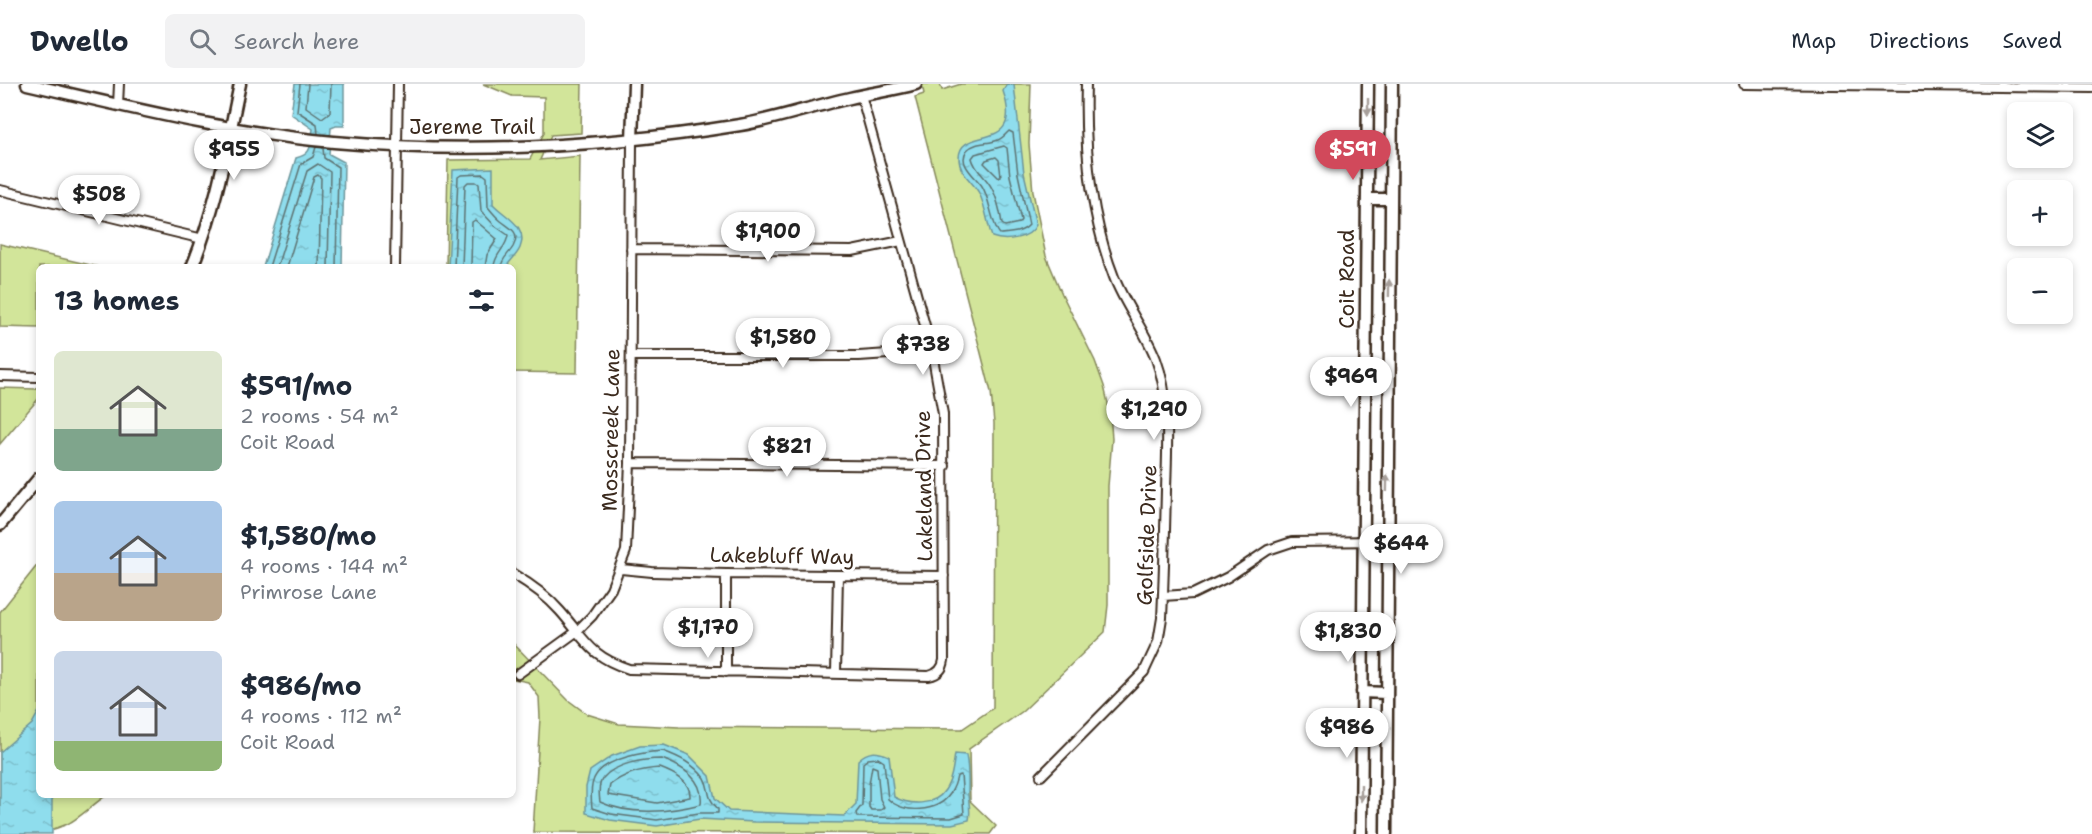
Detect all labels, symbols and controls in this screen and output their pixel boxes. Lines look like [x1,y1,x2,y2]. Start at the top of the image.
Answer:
search box [165,14,585,68]
text: Dwello [30,22,129,60]
icon: search [186,25,219,58]
text: Search here [234,27,360,56]
text: Map [1791,27,1836,55]
text: Directions [1869,27,1969,55]
text: Saved [2002,27,2062,55]
one-way arrow [1363,97,1373,116]
map controls [2007,102,2073,324]
button: layers [2007,102,2073,168]
street label: Jereme Trail [409,113,536,141]
pin: $955 [198,130,270,181]
pin: $591 [1317,130,1389,181]
text: $955 [208,136,260,162]
text: $591 [1329,136,1377,162]
pin: $508 [63,175,135,226]
button: + [2007,180,2073,246]
text: $508 [72,181,126,207]
pin: $1,900 [719,212,817,263]
text: $1,900 [735,218,801,244]
street label: Coit Road [1333,229,1361,329]
button: − [2007,258,2073,324]
one-way arrow [1384,278,1394,297]
text: 13 homes [54,283,180,318]
icon: filters [465,284,498,317]
pin: $1,580 [734,318,832,369]
text: $1,580 [749,324,817,350]
pin: $738 [887,325,959,376]
text: $738 [896,331,950,357]
street label: Mosscreek Lane [596,348,626,512]
pin: $969 [1315,357,1387,408]
text: $969 [1324,363,1378,389]
text: $591/mo [240,368,352,403]
icon: home [102,375,174,447]
pin: $1,290 [1105,390,1203,441]
text: $1,290 [1120,396,1188,422]
text: 2 rooms · 54 m² [240,403,399,429]
street label: Lakeland Drive [909,410,939,562]
pin: $821 [751,427,823,478]
text: Coit Road [240,429,335,455]
text: $821 [762,433,812,459]
street label: Golfside Drive [1131,464,1163,606]
one-way arrow [1382,473,1392,492]
text: $1,580/mo [240,518,377,553]
pin: $644 [1365,524,1437,575]
icon: home [102,525,174,597]
text: $644 [1373,530,1429,556]
street label: Lakebluff Way [709,541,855,571]
text: 4 rooms · 144 m² [240,553,408,579]
text: Primrose Lane [240,579,377,605]
pin: $1,170 [659,608,757,659]
pin: $1,830 [1299,612,1397,663]
text: $1,170 [677,614,739,640]
text: $1,830 [1314,618,1382,644]
text: $986/mo [240,668,362,703]
icon: home [102,675,174,747]
text: 4 rooms · 112 m² [240,703,402,729]
pin: $986 [1311,708,1383,759]
text: $986 [1320,714,1375,740]
text: Coit Road [240,729,335,755]
one-way arrow [1356,783,1366,802]

